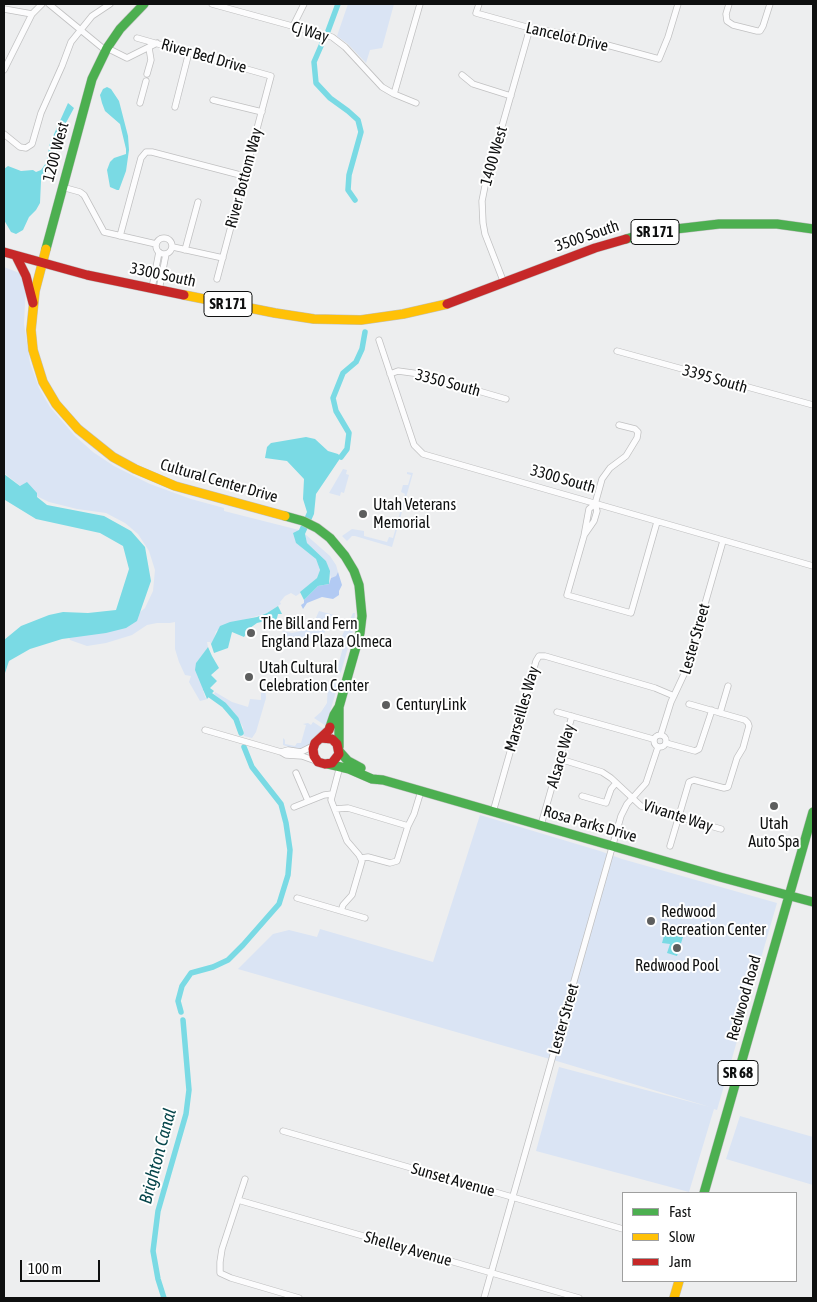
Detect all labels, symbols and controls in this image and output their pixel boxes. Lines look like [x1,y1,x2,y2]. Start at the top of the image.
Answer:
street label: Cj Way [289,17,331,47]
street label: Lancelot Drive [524,18,610,56]
street label: River Bed Drive [159,35,249,77]
street label: 1200 West [39,120,73,184]
street label: 1400 West [476,124,512,188]
street label: River Bottom Way [221,126,267,230]
street label: 3500 South [552,216,622,256]
road number: SR 171 [631,220,679,244]
street label: 3300 South [128,259,198,291]
road number: SR 171 [204,292,252,316]
street label: 3395 South [680,361,750,397]
street label: 3350 South [413,365,483,401]
street label: Cultural Center Drive [158,455,280,507]
street label: 3300 South [528,461,598,497]
place label: Utah Veterans Memorial [373,495,456,533]
marker: Utah Veterans Memorial [357,508,369,520]
street label: Lester Street [676,601,714,677]
place label: The Bill and Fern England Plaza Olmeca [261,614,392,652]
marker: The Bill and Fern England Plaza Olmeca [245,627,257,639]
place label: Utah Cultural Celebration Center [259,658,369,696]
street label: Marseilles Way [501,664,543,754]
marker: Utah Cultural Celebration Center [243,671,255,683]
place label: CenturyLink [396,695,467,715]
marker: CenturyLink [380,699,392,711]
street label: Alsace Way [543,722,579,790]
street label: Vivante Way [641,796,715,836]
marker: Utah Auto Spa [768,800,780,812]
street label: Rosa Parks Drive [541,801,639,847]
place label: Utah Auto Spa [748,814,800,852]
place label: Redwood Recreation Center [661,902,766,940]
marker: Redwood Recreation Center [645,915,657,927]
marker: Redwood Pool [671,942,683,954]
street label: Redwood Road [723,953,765,1043]
place label: Redwood Pool [635,956,719,976]
street label: Lester Street [545,981,583,1057]
road number: SR 68 [718,1060,758,1086]
water label: Brighton Canal [135,1106,181,1206]
street label: Sunset Avenue [409,1159,497,1201]
legend [622,1192,797,1282]
text: Fast [669,1203,691,1220]
street label: Shelley Avenue [362,1227,454,1271]
text: Slow [669,1228,695,1245]
scale bar [22,1250,102,1282]
text: Jam [669,1253,692,1270]
text: 100 m [28,1260,62,1277]

